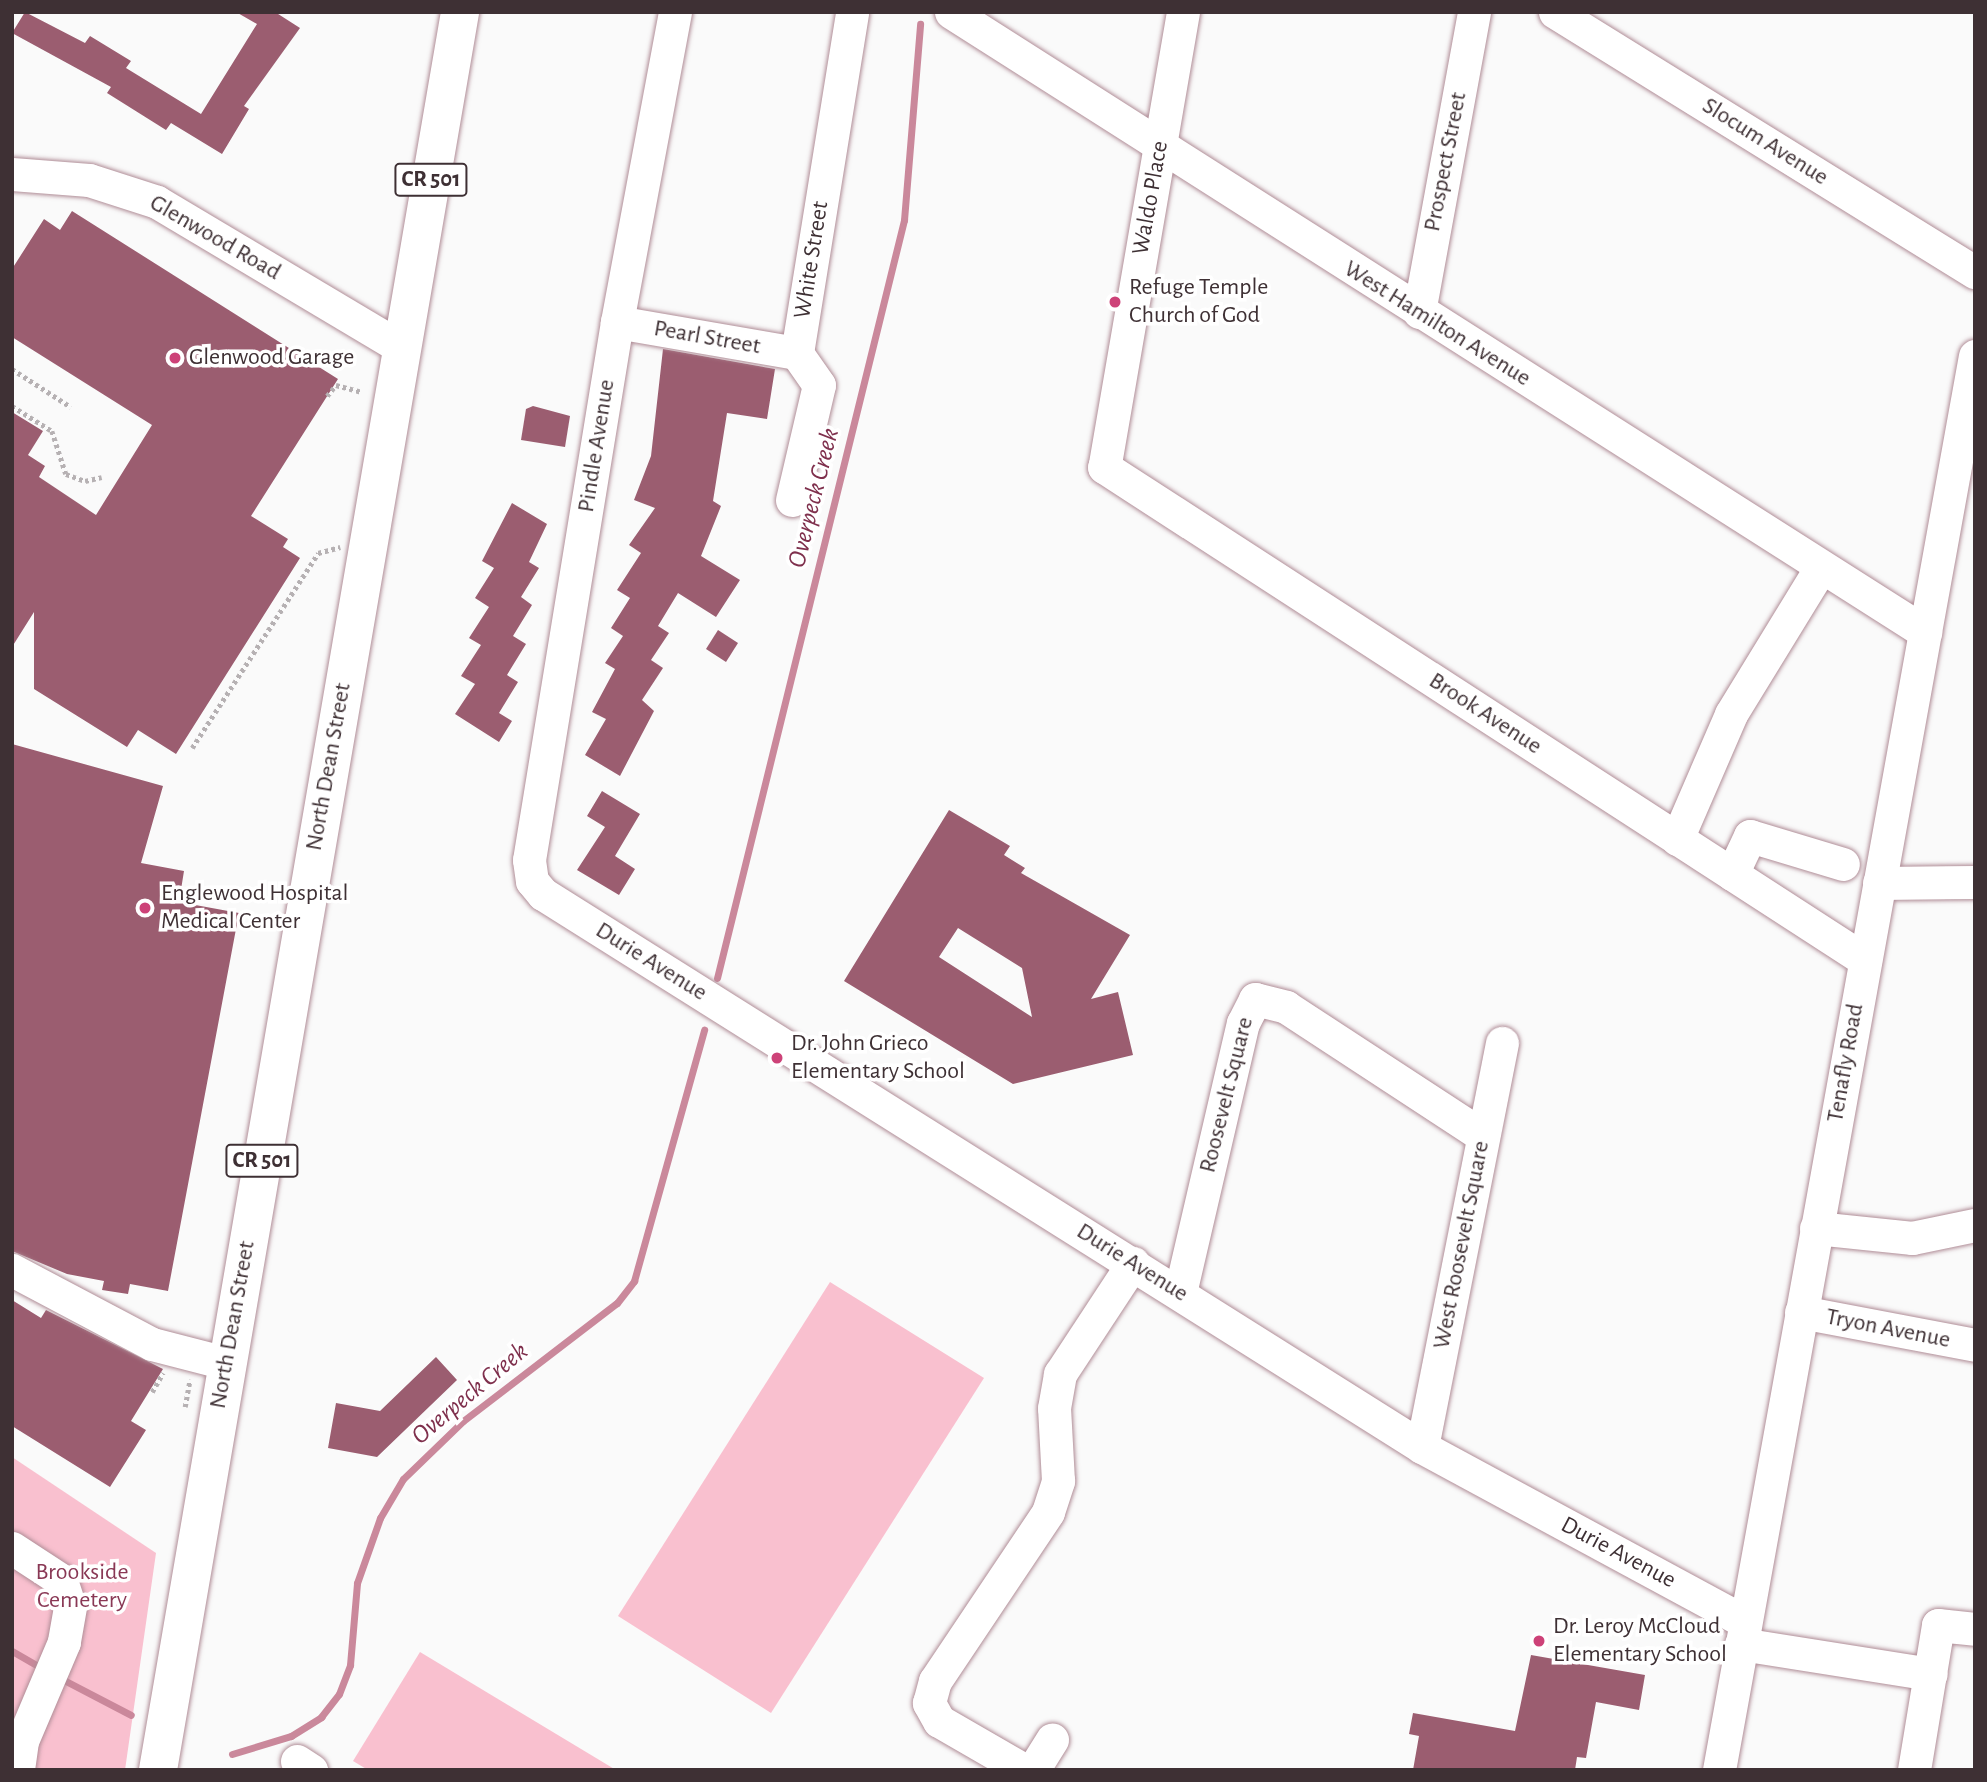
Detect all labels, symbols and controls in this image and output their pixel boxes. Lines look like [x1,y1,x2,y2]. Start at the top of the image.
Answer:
street label: Prospect Street [1418,90,1474,234]
street label: Slocum Avenue [1697,92,1833,192]
street label: Waldo Place [1127,139,1175,257]
road number: CR 501 [394,160,468,200]
street label: Glenwood Road [144,189,286,287]
street label: White Street [789,199,835,321]
street label: West Hamilton Avenue [1338,255,1536,393]
place label: Refuge Temple Church of God [1129,274,1268,330]
marker: Refuge Temple Church of God [1107,294,1123,310]
street label: Pearl Street [652,314,762,362]
place label: Glenwood Garage [189,344,354,372]
marker: Glenwood Garage [167,350,183,366]
street label: Pindle Avenue [572,378,622,514]
water label: Overpeck Creek [782,425,846,571]
street label: Brook Avenue [1423,667,1547,761]
street label: North Dean Street [300,681,358,853]
place label: Englewood Hospital Medical Center [161,880,348,936]
marker: Englewood Hospital Medical Center [135,898,155,918]
street label: Durie Avenue [590,916,712,1008]
street label: Tenafly Road [1821,1001,1871,1125]
street label: Roosevelt Square [1194,1014,1260,1176]
place label: Dr. John Grieco Elementary School [791,1030,965,1086]
marker: Dr. John Grieco Elementary School [769,1050,785,1066]
street label: West Roosevelt Square [1428,1139,1496,1351]
road number: CR 501 [225,1142,299,1180]
street label: Durie Avenue [1071,1217,1193,1309]
street label: North Dean Street [204,1239,262,1411]
street label: Tryon Avenue [1823,1303,1953,1355]
water label: Overpeck Creek [405,1336,535,1452]
street label: Durie Avenue [1556,1511,1680,1595]
park label: Brookside Cemetery [35,1559,129,1615]
place label: Dr. Leroy McCloud Elementary School [1553,1613,1727,1669]
marker: Dr. Leroy McCloud Elementary School [1531,1633,1547,1649]

